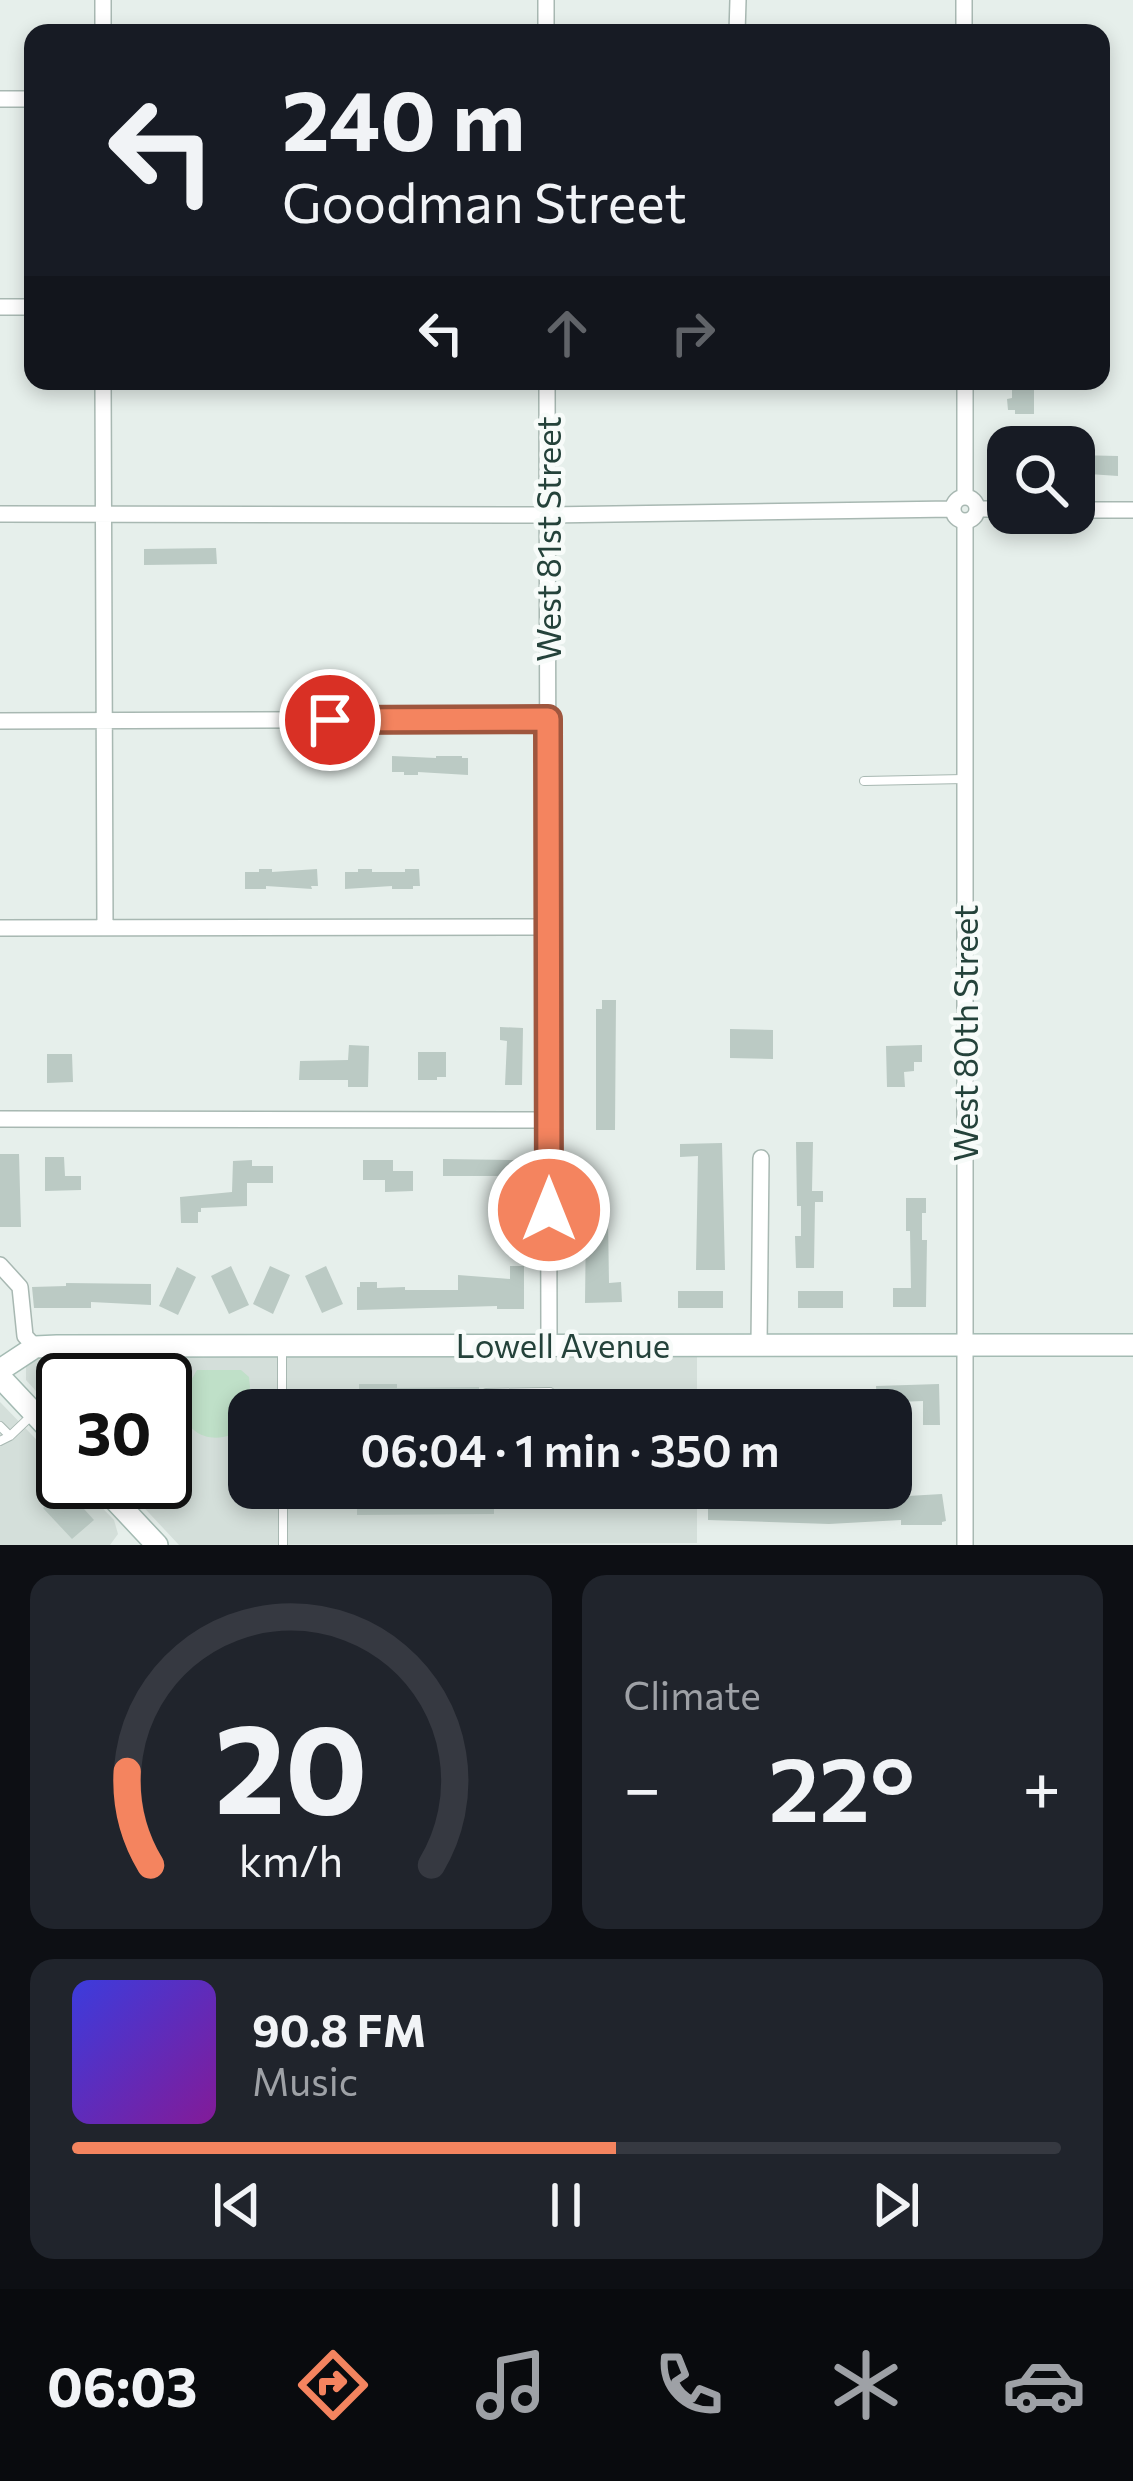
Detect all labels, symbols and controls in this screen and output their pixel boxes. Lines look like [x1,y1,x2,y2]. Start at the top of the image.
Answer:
text: 240 m [282,66,525,168]
icon: left [84,72,240,228]
text: Goodman Street [282,168,687,234]
icon: left [408,300,474,366]
icon: ahead [534,300,600,366]
icon: right [660,300,726,366]
street label: West 81st Street [527,416,568,662]
map controls [987,426,1095,534]
button: search [987,426,1095,534]
pin [279,669,381,771]
icon: arrive [297,687,363,753]
street label: West 80th Street [944,904,985,1162]
position arrow [486,1147,612,1273]
street label: Lowell Avenue [456,1324,670,1365]
speed limit sign: 30 [36,1353,192,1509]
text: 06:04 · 1 min · 350 m [361,1421,780,1476]
text: Climate [624,1670,761,1718]
text: 20 [214,1687,367,1840]
text: 22° [768,1730,915,1841]
text: − [624,1745,661,1826]
text: + [1022,1745,1061,1826]
text: km/h [239,1833,343,1886]
text: 90.8 FM [252,2001,426,2056]
text: Music [252,2056,358,2104]
icon: previous [204,2172,270,2238]
icon: pause [533,2172,599,2238]
icon: next [863,2172,929,2238]
icon: directions [291,2343,375,2427]
icon: music [469,2343,553,2427]
icon: phone [647,2343,731,2427]
icon: climate [824,2343,908,2427]
icon: car [1002,2343,1086,2427]
text: 06:03 [47,2352,197,2418]

